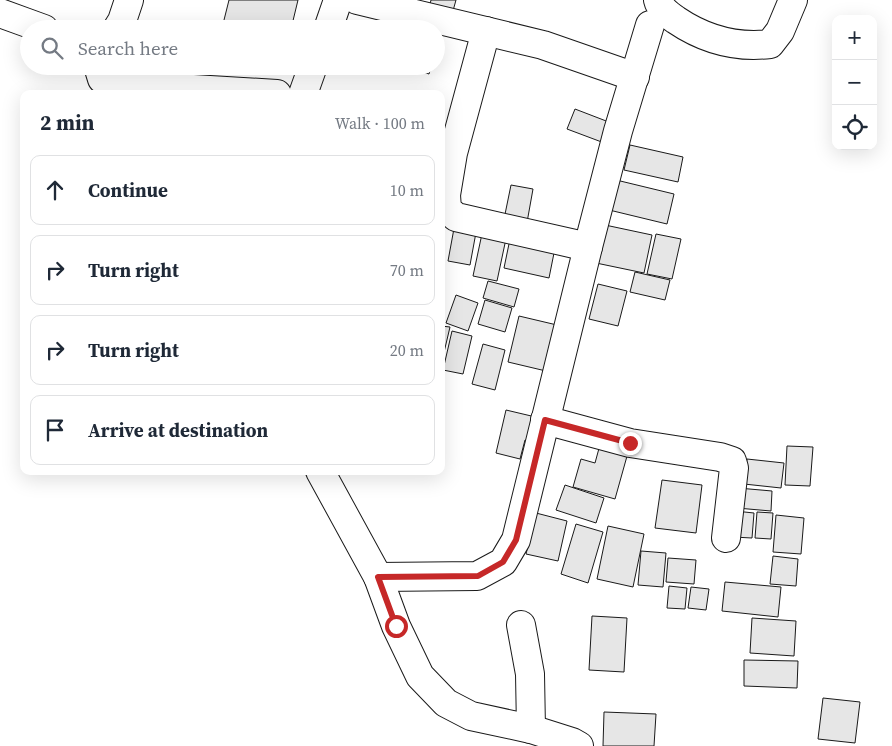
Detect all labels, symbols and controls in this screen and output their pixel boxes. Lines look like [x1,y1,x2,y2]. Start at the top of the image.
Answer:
map controls [832,15,877,150]
button: + [832,15,877,60]
search box [20,20,445,75]
icon: search [38,34,66,62]
text: Search here [78,35,178,61]
button: − [832,60,877,105]
button: locate [832,105,877,150]
text: 2 min [40,108,95,137]
text: Walk · 100 m [335,112,425,134]
icon: ahead [41,176,69,204]
text: Continue [88,177,168,203]
text: 10 m [390,179,424,201]
icon: right [41,256,69,284]
text: Turn right [88,257,179,283]
text: 70 m [390,259,424,281]
icon: right [41,336,69,364]
text: Turn right [88,337,179,363]
text: 20 m [390,339,424,361]
icon: arrive [41,416,69,444]
text: Arrive at destination [88,417,268,443]
route end [619,432,642,455]
route start [385,615,408,638]

